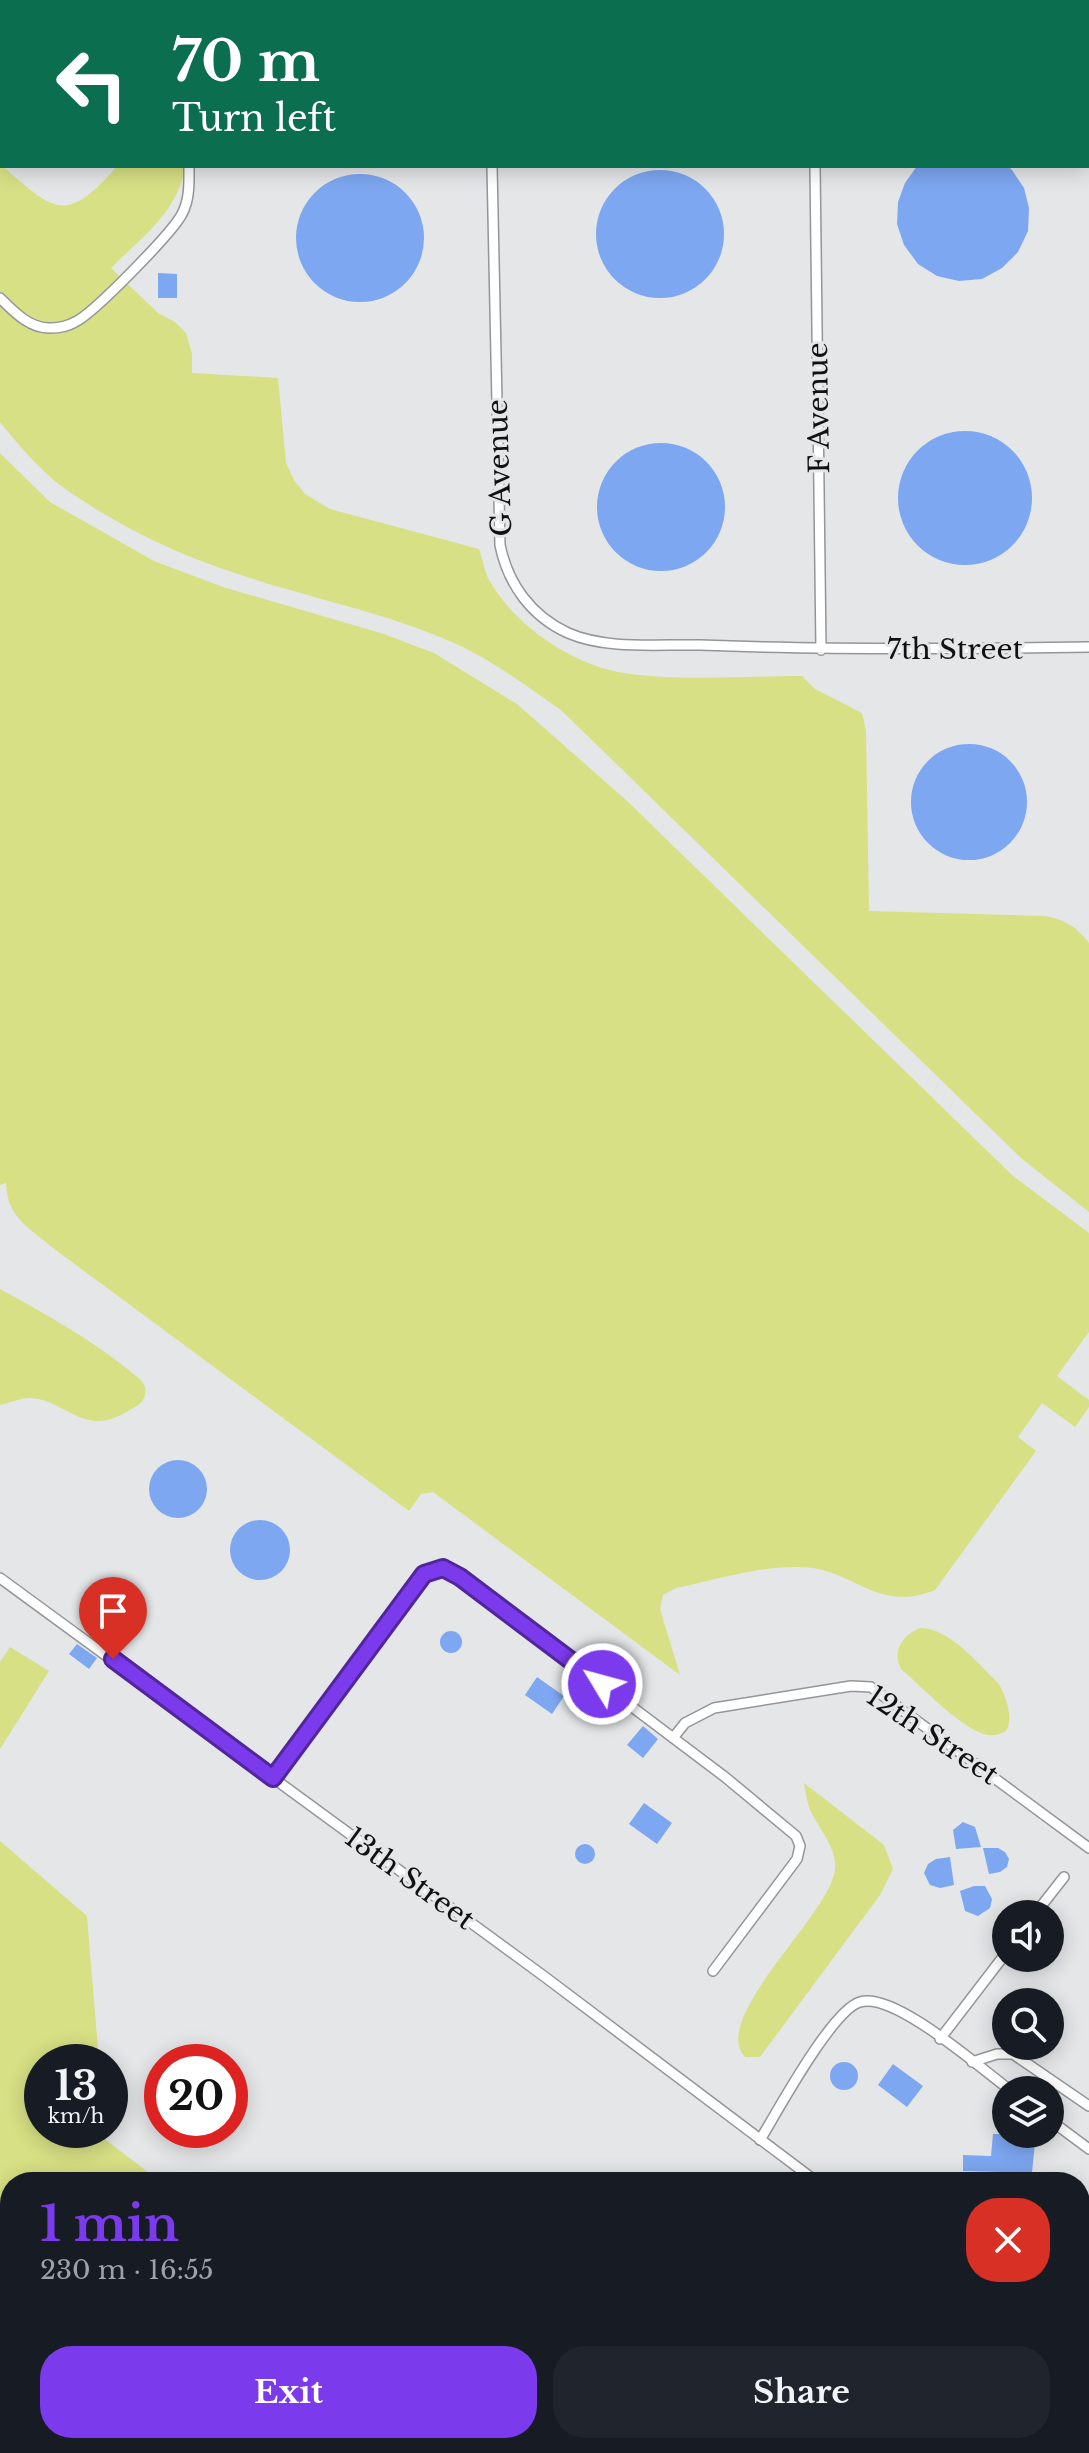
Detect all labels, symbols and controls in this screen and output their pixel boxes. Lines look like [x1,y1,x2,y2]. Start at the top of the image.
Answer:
text: 70 m [172,27,320,96]
icon: left [40,32,144,136]
text: Turn left [172,96,336,141]
street label: F Avenue [800,342,837,474]
street label: G Avenue [480,399,519,537]
street label: 7th Street [887,632,1023,667]
pin [79,1577,147,1659]
icon: arrive [91,1589,135,1633]
position arrow [560,1642,644,1726]
street label: 12th Street [860,1678,1006,1793]
street label: 13th Street [338,1820,482,1937]
map controls [992,1900,1064,2148]
button: sound [992,1900,1064,1972]
button: search [992,1988,1064,2060]
speed limit sign: 20 [144,2044,248,2148]
text: 13 [55,2061,97,2111]
button: layers [992,2076,1064,2148]
text: km/h [48,2104,104,2128]
text: 1 min [40,2194,179,2254]
button: close [966,2198,1050,2282]
text: 230 m · 16:55 [40,2254,214,2286]
button: Exit [40,2346,537,2438]
button: Share [553,2346,1050,2438]

